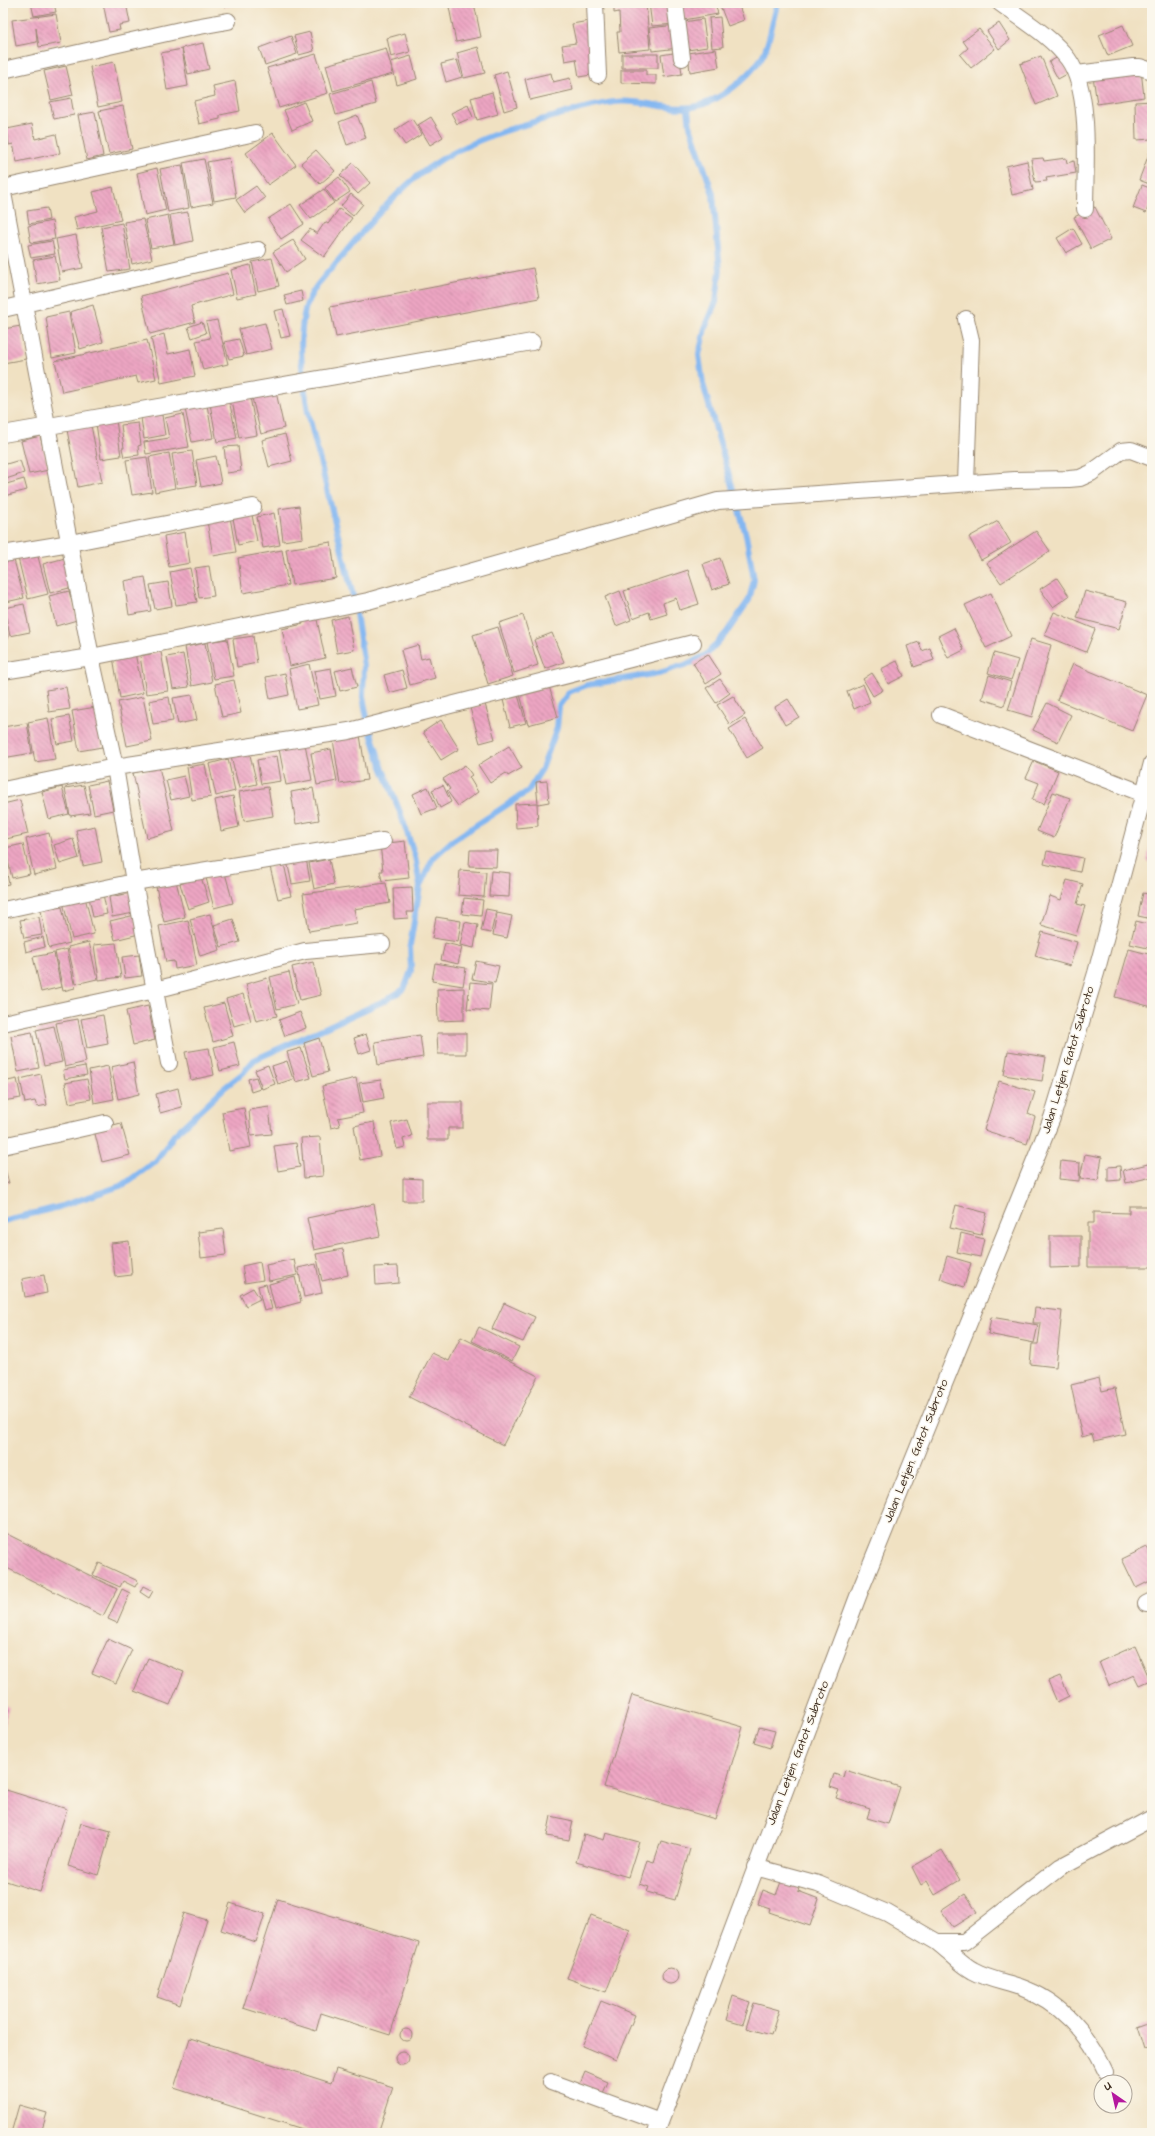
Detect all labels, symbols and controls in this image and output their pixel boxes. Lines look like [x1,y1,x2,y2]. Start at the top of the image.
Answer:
street label: Jalan Letjen. Gatot Subroto [1037,984,1099,1136]
street label: Jalan Letjen. Gatot Subroto [879,1377,953,1525]
street label: Jalan Letjen. Gatot Subroto [763,1678,833,1828]
north arrow [1093,2074,1133,2114]
text: U [1100,2078,1114,2095]

